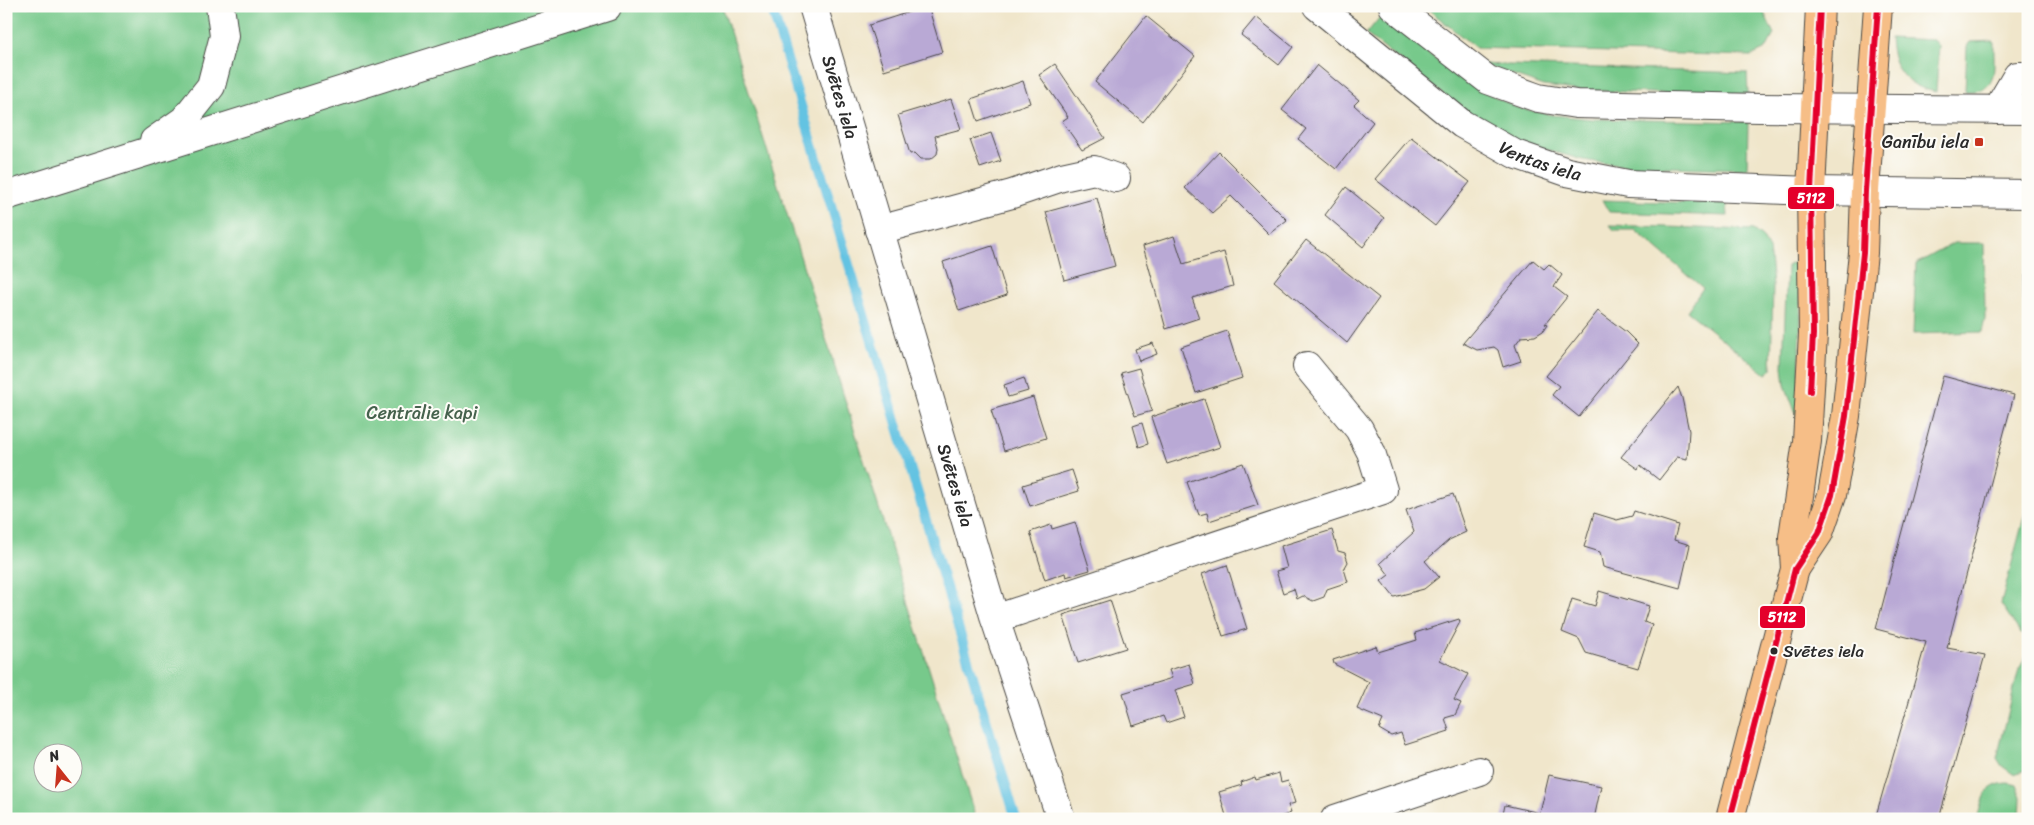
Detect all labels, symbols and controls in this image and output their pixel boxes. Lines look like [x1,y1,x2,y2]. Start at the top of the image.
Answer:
street label: Svētes iela [812,51,868,143]
place label: Ganību iela [1882,126,1970,158]
street label: Ventas iela [1493,132,1585,191]
marker: Ganību iela [1973,136,1985,148]
line badge: 5112 [1787,186,1835,210]
text: 5112 [1797,186,1826,211]
park label: Centrālie kapi [367,397,479,429]
street label: Svētes iela [928,440,983,531]
line badge: 5112 [1759,605,1806,629]
text: 5112 [1768,605,1797,630]
place label: Svētes iela [1783,636,1865,666]
marker: Svētes iela [1769,646,1779,656]
north arrow [32,742,82,792]
text: N [45,743,63,770]

